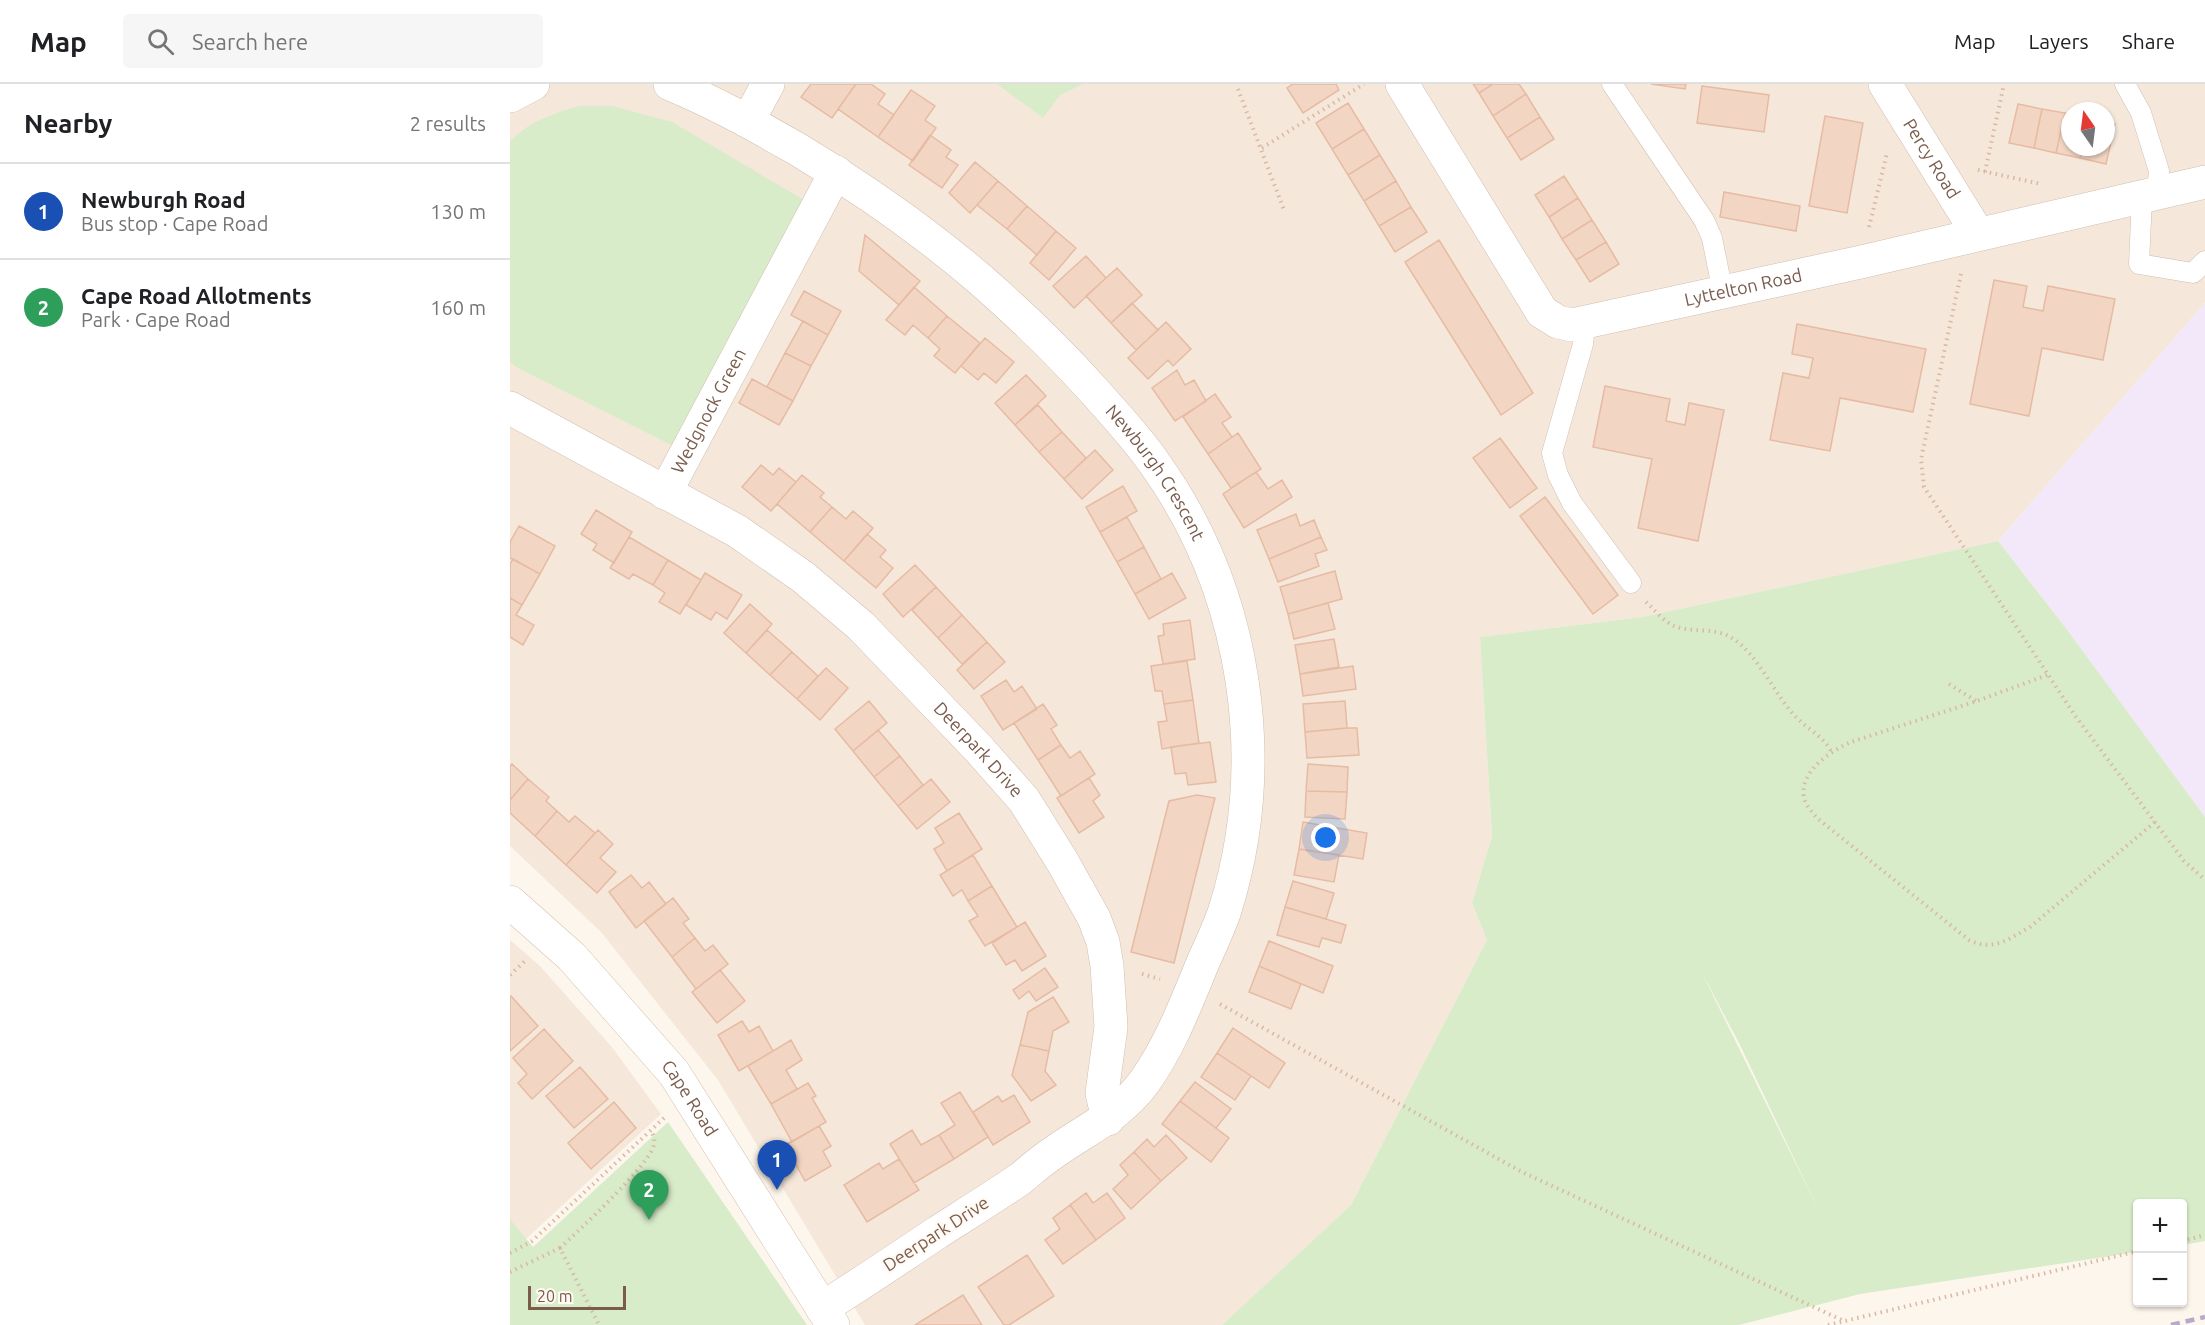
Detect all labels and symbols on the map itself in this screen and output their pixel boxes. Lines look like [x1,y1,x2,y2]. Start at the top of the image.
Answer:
north arrow [2061,102,2115,156]
street label: Percy Road [1900,115,1964,202]
street label: Lyttelton Road [1682,264,1804,309]
street label: Wedgnock Green [666,345,749,476]
street label: Newburgh Crescent [1102,400,1209,543]
street label: Deerpark Drive [930,697,1028,801]
your location [1311,823,1340,852]
street label: Cape Road [658,1056,722,1139]
pin: 1 [758,1140,796,1190]
pin: 2 [630,1170,668,1220]
street label: Deerpark Drive [879,1192,992,1275]
scale bar [528,1283,626,1310]

